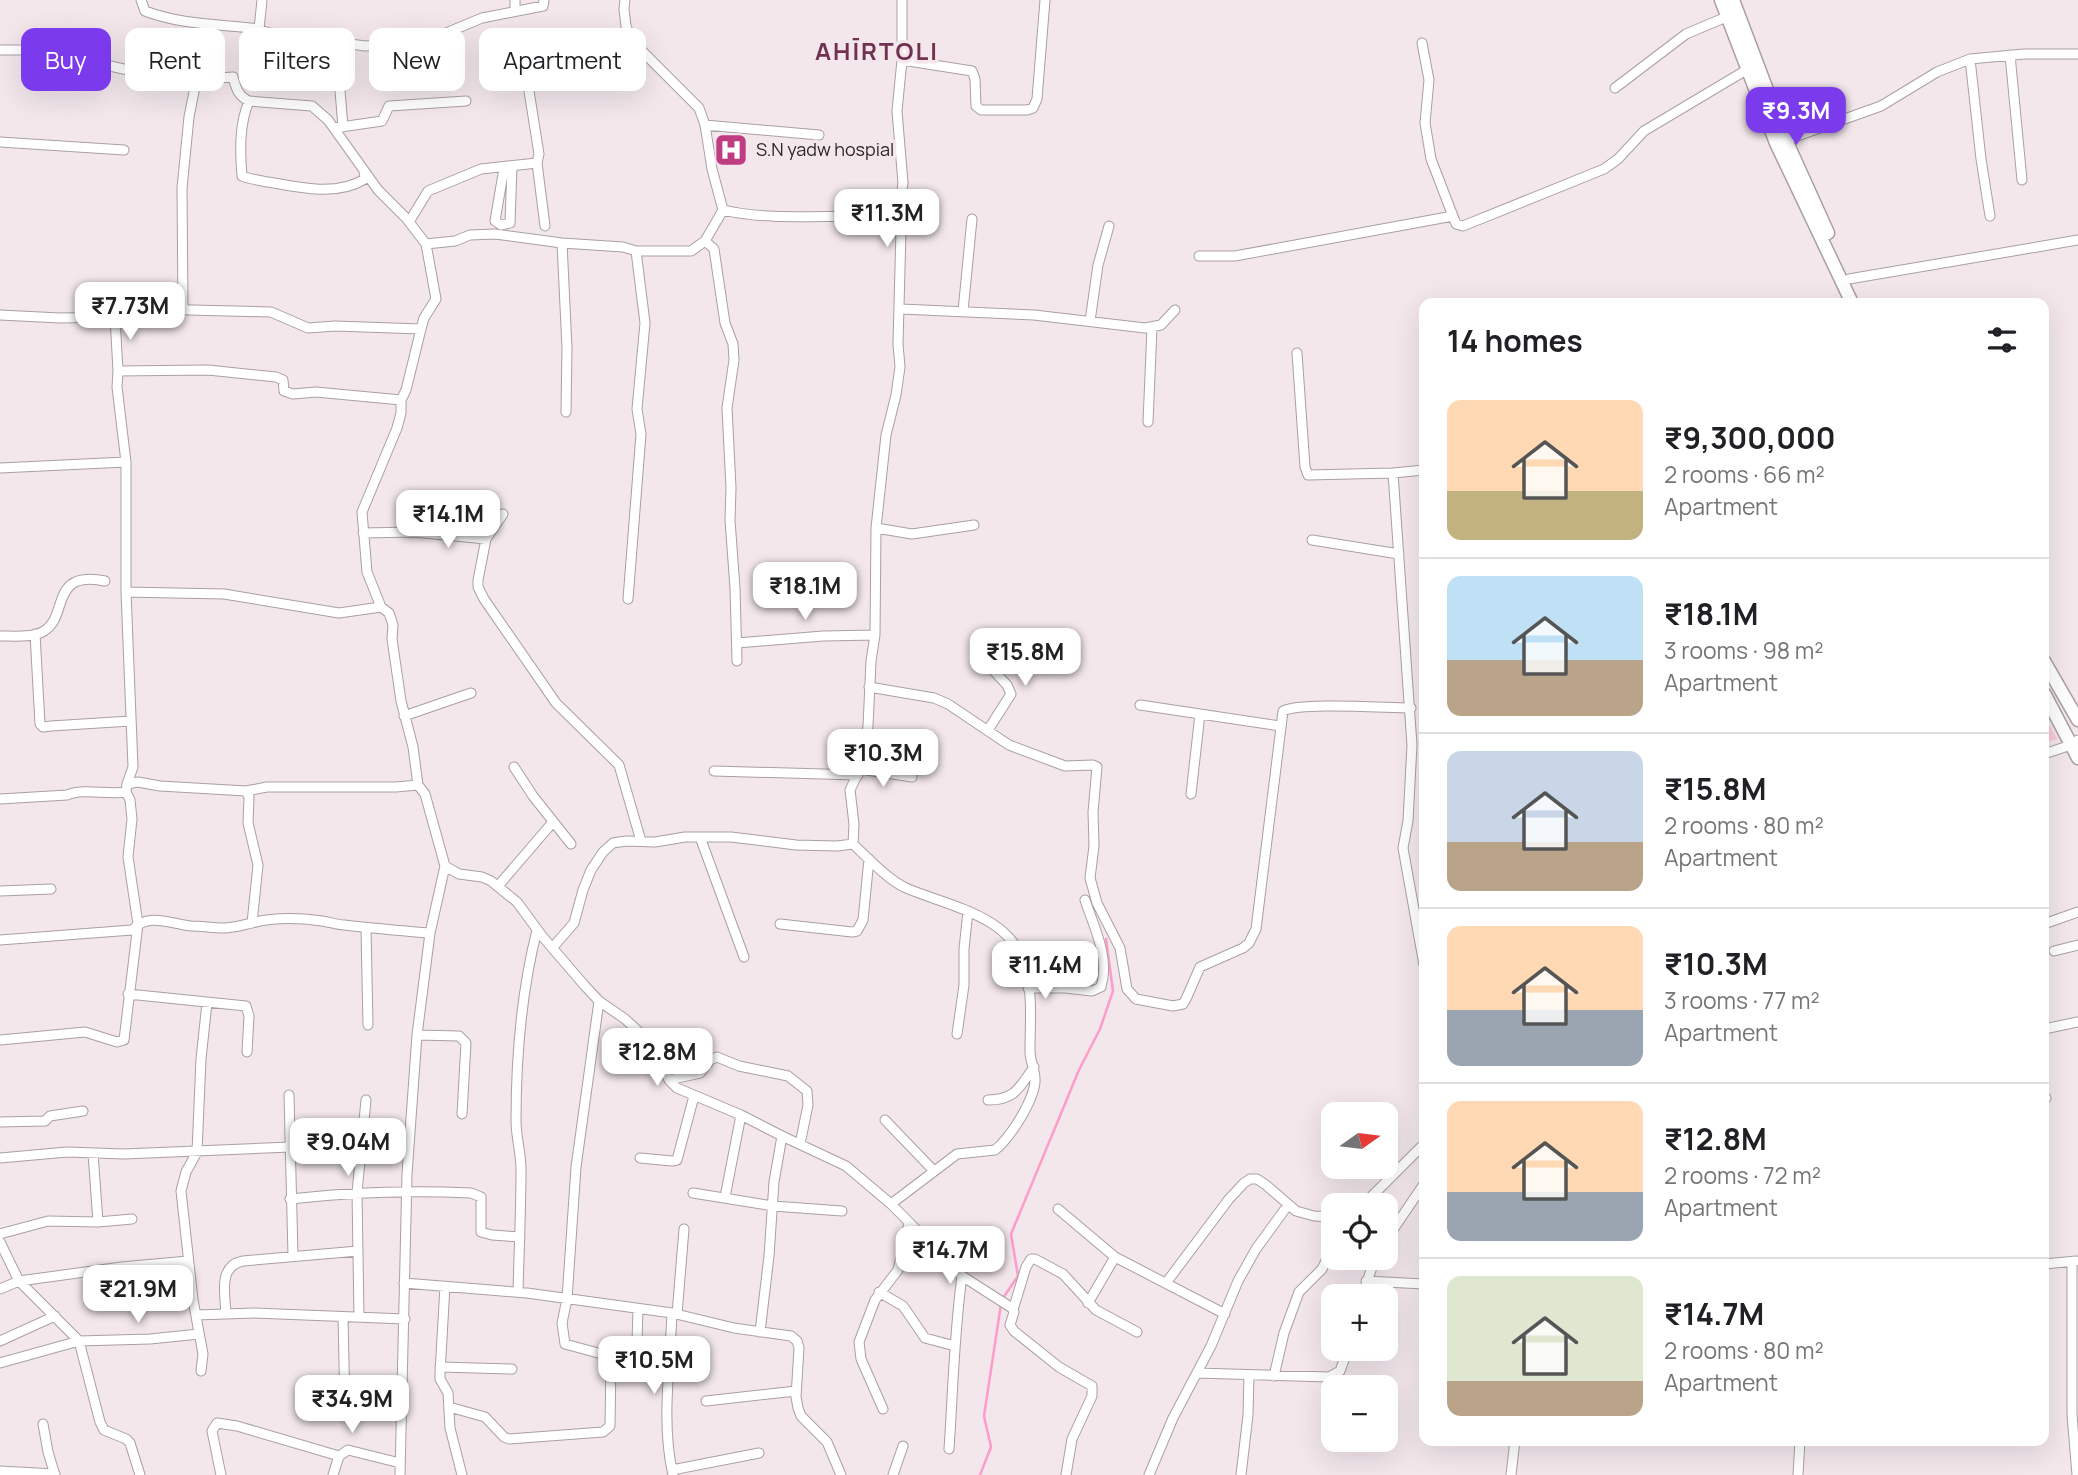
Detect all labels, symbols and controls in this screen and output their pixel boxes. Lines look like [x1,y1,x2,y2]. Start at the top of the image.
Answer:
chip: Buy [21,28,111,91]
chip: Rent [125,28,225,91]
chip: Filters [239,28,355,91]
chip: New [369,28,465,91]
chip: Apartment [479,28,646,91]
district label: AHĪRTOLI [815,34,939,67]
pin: ₹9.3M [1747,88,1845,147]
text: ₹9.3M [1762,94,1830,126]
hospital icon: S.N yadw hospial [712,131,750,169]
place label: S.N yadw hospial [756,137,894,161]
pin: ₹11.3M [830,190,944,249]
text: ₹11.3M [850,196,924,228]
pin: ₹7.73M [73,282,187,342]
text: ₹7.73M [91,289,169,321]
text: 14 homes [1447,320,1583,361]
icon: filters [1983,321,2021,359]
text: ₹9,300,000 [1664,417,1835,458]
icon: home [1503,428,1587,512]
text: 2 rooms · 66 m² [1664,458,1825,490]
pin: ₹14.1M [391,490,505,550]
text: Apartment [1664,490,1778,522]
text: ₹14.1M [412,497,484,529]
pin: ₹18.1M [748,562,862,622]
text: ₹18.1M [769,569,841,601]
text: ₹18.1M [1664,593,1758,634]
icon: home [1503,604,1587,688]
pin: ₹15.8M [968,628,1082,688]
text: 3 rooms · 98 m² [1664,634,1824,666]
text: ₹15.8M [986,635,1064,667]
text: Apartment [1664,666,1778,698]
pin: ₹10.3M [826,730,940,789]
text: ₹10.3M [843,736,923,768]
text: ₹15.8M [1664,768,1766,809]
icon: home [1503,779,1587,863]
text: 2 rooms · 80 m² [1664,809,1824,841]
text: Apartment [1664,841,1778,873]
pin: ₹11.4M [988,942,1102,1001]
text: ₹10.3M [1664,943,1768,984]
text: ₹11.4M [1008,948,1082,980]
icon: home [1503,954,1587,1038]
text: 3 rooms · 77 m² [1664,984,1820,1016]
text: Apartment [1664,1016,1778,1048]
pin: ₹12.8M [600,1028,714,1088]
text: ₹12.8M [618,1035,696,1067]
north arrow [1321,1102,1398,1180]
map controls [1321,1102,1398,1452]
pin: ₹9.04M [291,1118,405,1178]
text: ₹12.8M [1664,1118,1767,1159]
text: ₹9.04M [306,1125,390,1157]
icon: home [1503,1129,1587,1213]
text: 2 rooms · 72 m² [1664,1159,1821,1191]
text: Apartment [1664,1191,1778,1223]
button: locate [1321,1193,1398,1270]
pin: ₹14.7M [893,1226,1007,1286]
text: ₹14.7M [912,1233,988,1265]
pin: ₹21.9M [81,1266,195,1325]
text: ₹21.9M [99,1272,177,1304]
button: + [1321,1284,1398,1361]
text: ₹14.7M [1664,1293,1764,1334]
icon: home [1503,1304,1587,1388]
text: 2 rooms · 80 m² [1664,1334,1824,1366]
pin: ₹10.5M [597,1336,711,1396]
text: ₹10.5M [614,1343,694,1375]
text: Apartment [1664,1366,1778,1398]
button: − [1321,1375,1398,1452]
pin: ₹34.9M [295,1376,409,1435]
text: ₹34.9M [311,1382,393,1414]

